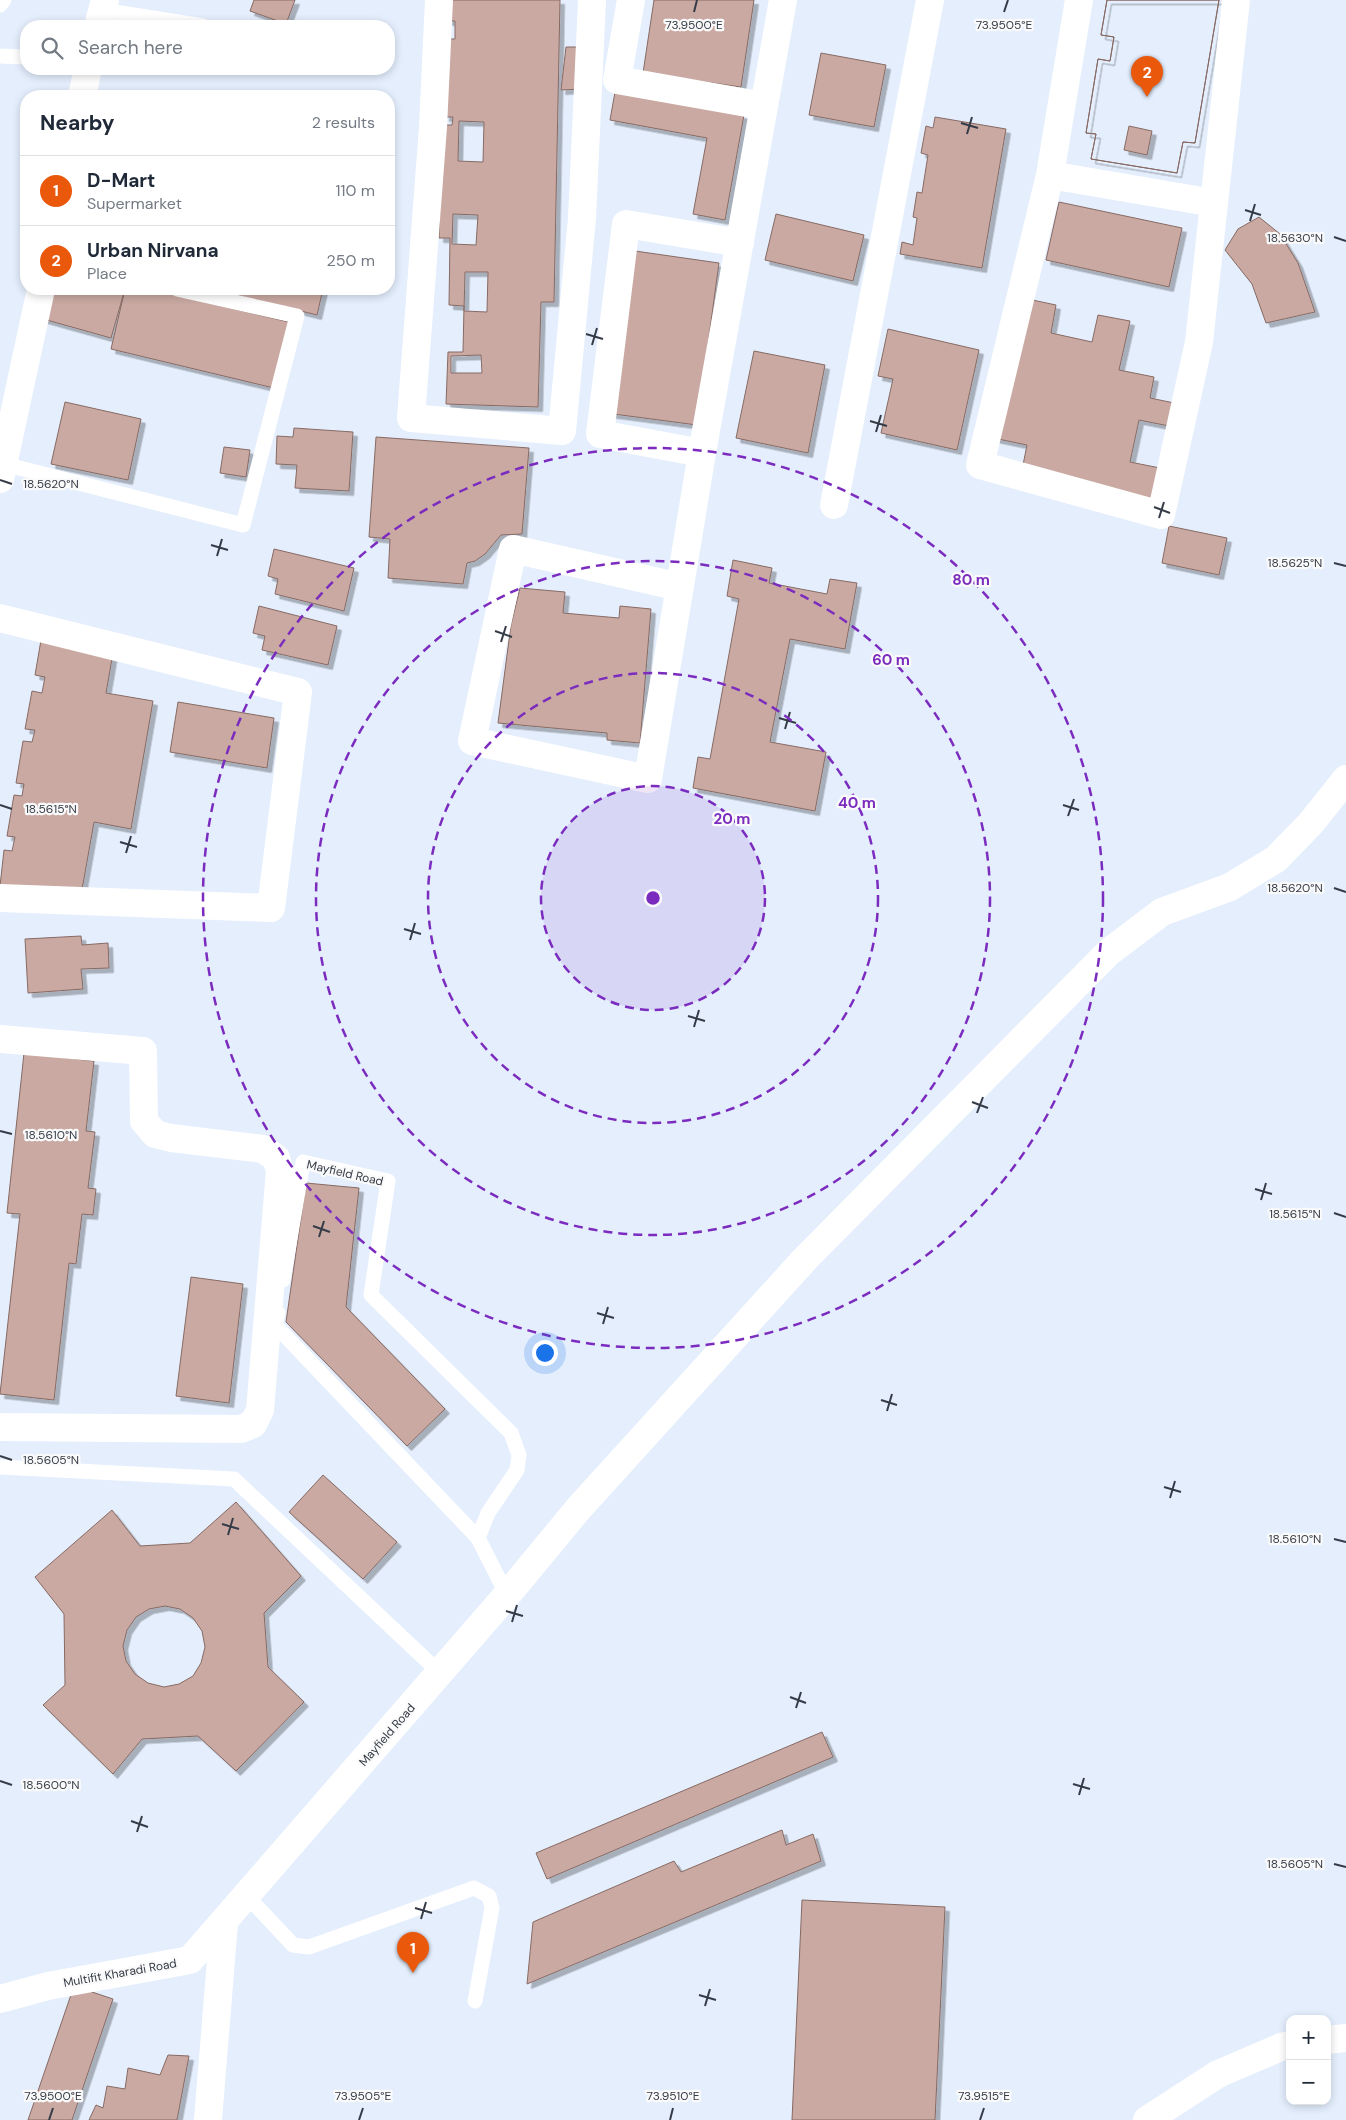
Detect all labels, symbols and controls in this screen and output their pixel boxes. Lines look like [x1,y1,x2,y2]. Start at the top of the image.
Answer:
text: 73.9500°E [665,17,723,33]
text: 73.9505°E [976,17,1032,33]
search box [20,20,395,75]
icon: search [38,34,66,62]
text: Search here [78,35,183,60]
pin: 2 [1131,56,1163,97]
text: Nearby [40,109,114,137]
text: 2 results [312,112,375,133]
text: D-Mart [87,168,155,193]
text: 1 [53,180,59,201]
text: 110 m [336,180,375,201]
text: Supermarket [87,193,182,214]
text: 18.5630°N [1267,230,1323,246]
text: Urban Nirvana [87,238,219,263]
text: 2 [51,250,61,271]
text: 250 m [327,250,375,271]
text: Place [87,263,127,284]
text: 18.5620°N [23,476,79,492]
text: 18.5625°N [1268,555,1322,571]
text: 80 m [952,570,990,590]
text: 60 m [872,650,910,670]
text: 40 m [838,793,876,813]
text: 18.5615°N [25,801,77,817]
text: 20 m [714,809,750,829]
text: 18.5620°N [1267,880,1323,896]
centre of rings [644,889,662,907]
text: 18.5610°N [25,1127,77,1143]
street label: Mayfield Road [305,1156,385,1190]
text: 18.5615°N [1269,1206,1321,1222]
your location [532,1340,558,1366]
text: 18.5605°N [23,1452,79,1468]
text: 18.5610°N [1269,1531,1321,1547]
street label: Mayfield Road [355,1700,419,1770]
text: 18.5600°N [22,1777,80,1793]
text: 18.5605°N [1267,1856,1323,1872]
pin: 1 [397,1932,429,1973]
street label: Multifit Kharadi Road [62,1955,178,1991]
map controls [1286,2015,1331,2105]
button: + [1286,2015,1331,2060]
button: − [1286,2060,1331,2105]
text: 73.9500°E [24,2088,82,2104]
text: 73.9505°E [335,2088,391,2104]
text: 73.9510°E [647,2088,700,2104]
text: 73.9515°E [958,2088,1010,2104]

